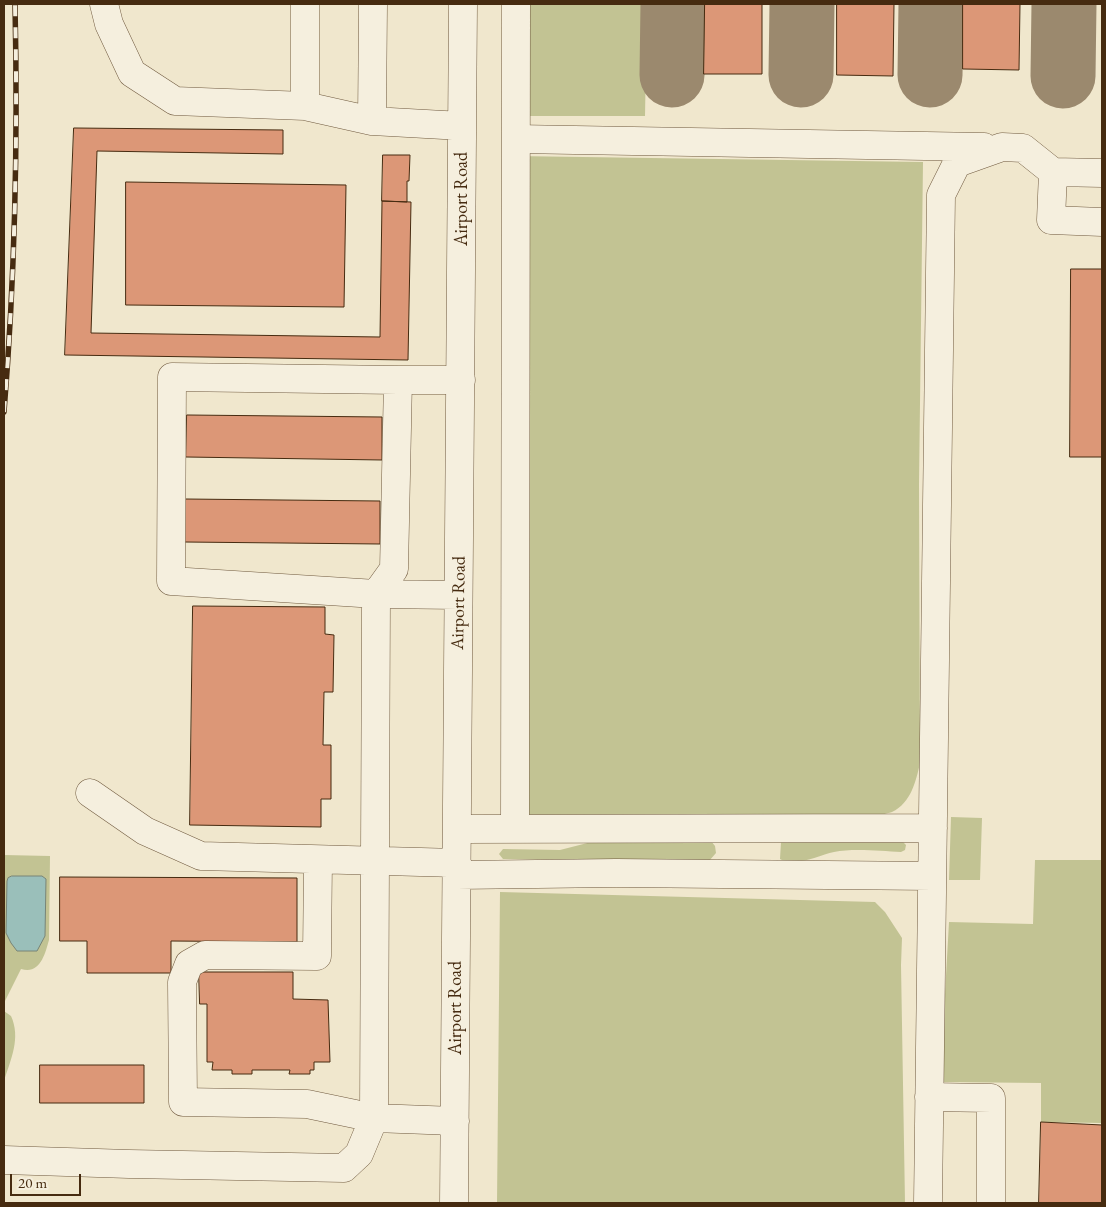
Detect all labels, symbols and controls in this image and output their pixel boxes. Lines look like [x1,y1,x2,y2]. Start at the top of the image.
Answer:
street label: Airport Road [451,152,473,246]
street label: Airport Road [447,556,471,650]
street label: Airport Road [445,961,467,1055]
scale bar [12,1164,84,1196]
text: 20 m [18,1173,47,1192]

